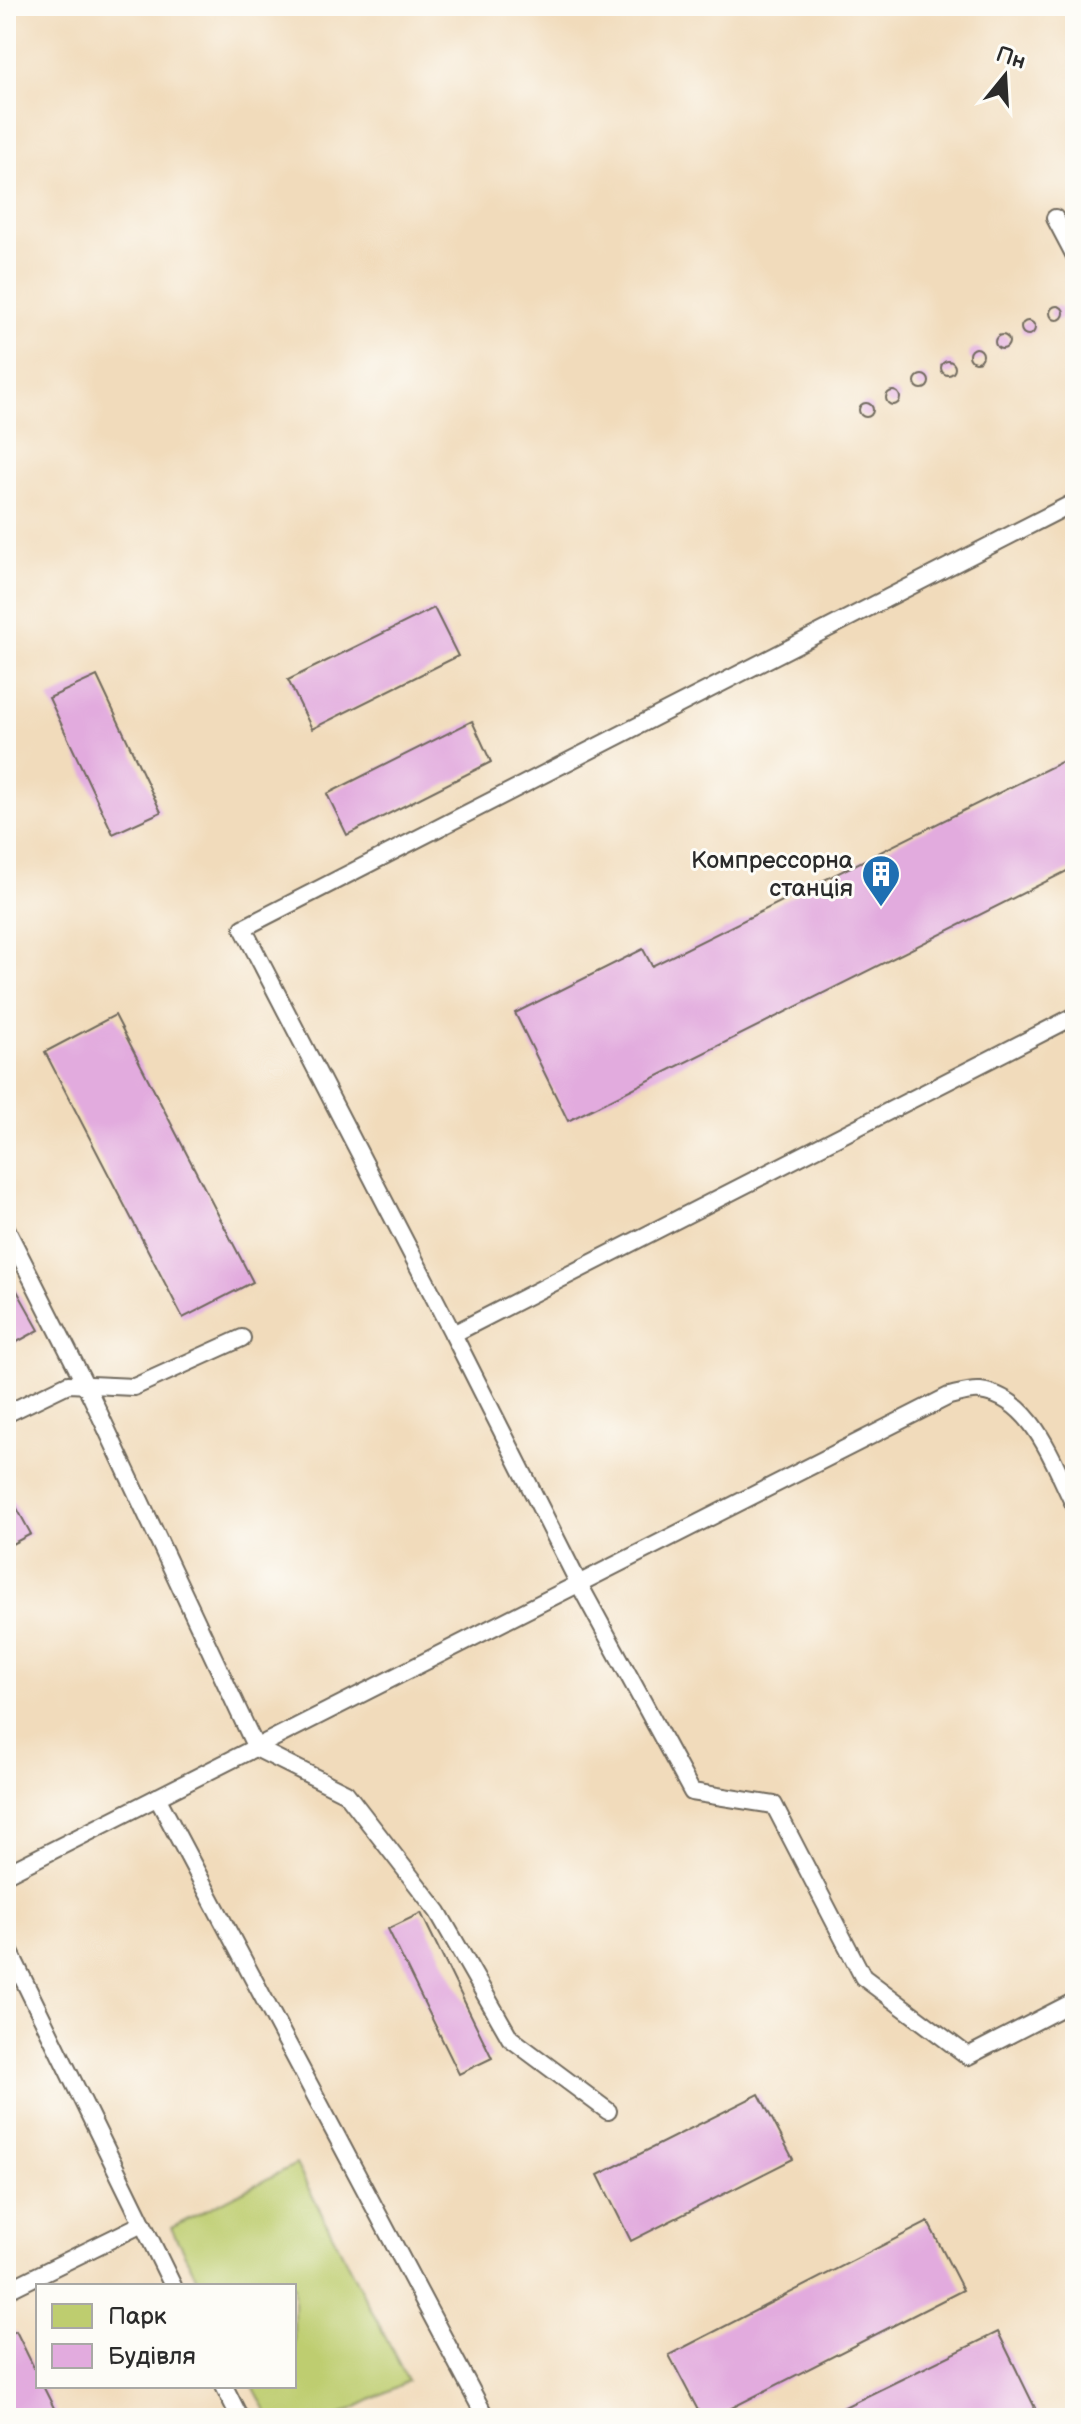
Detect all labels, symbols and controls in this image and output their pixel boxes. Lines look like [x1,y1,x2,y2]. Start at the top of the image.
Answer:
north arrow [965,36,1045,116]
text: Пн [993,41,1029,76]
place label: Компрессорна станція [691,846,853,903]
building icon: Компрессорна станція [860,853,902,908]
legend [36,2284,296,2388]
text: Парк [108,2302,167,2331]
text: Будівля [108,2342,196,2371]

